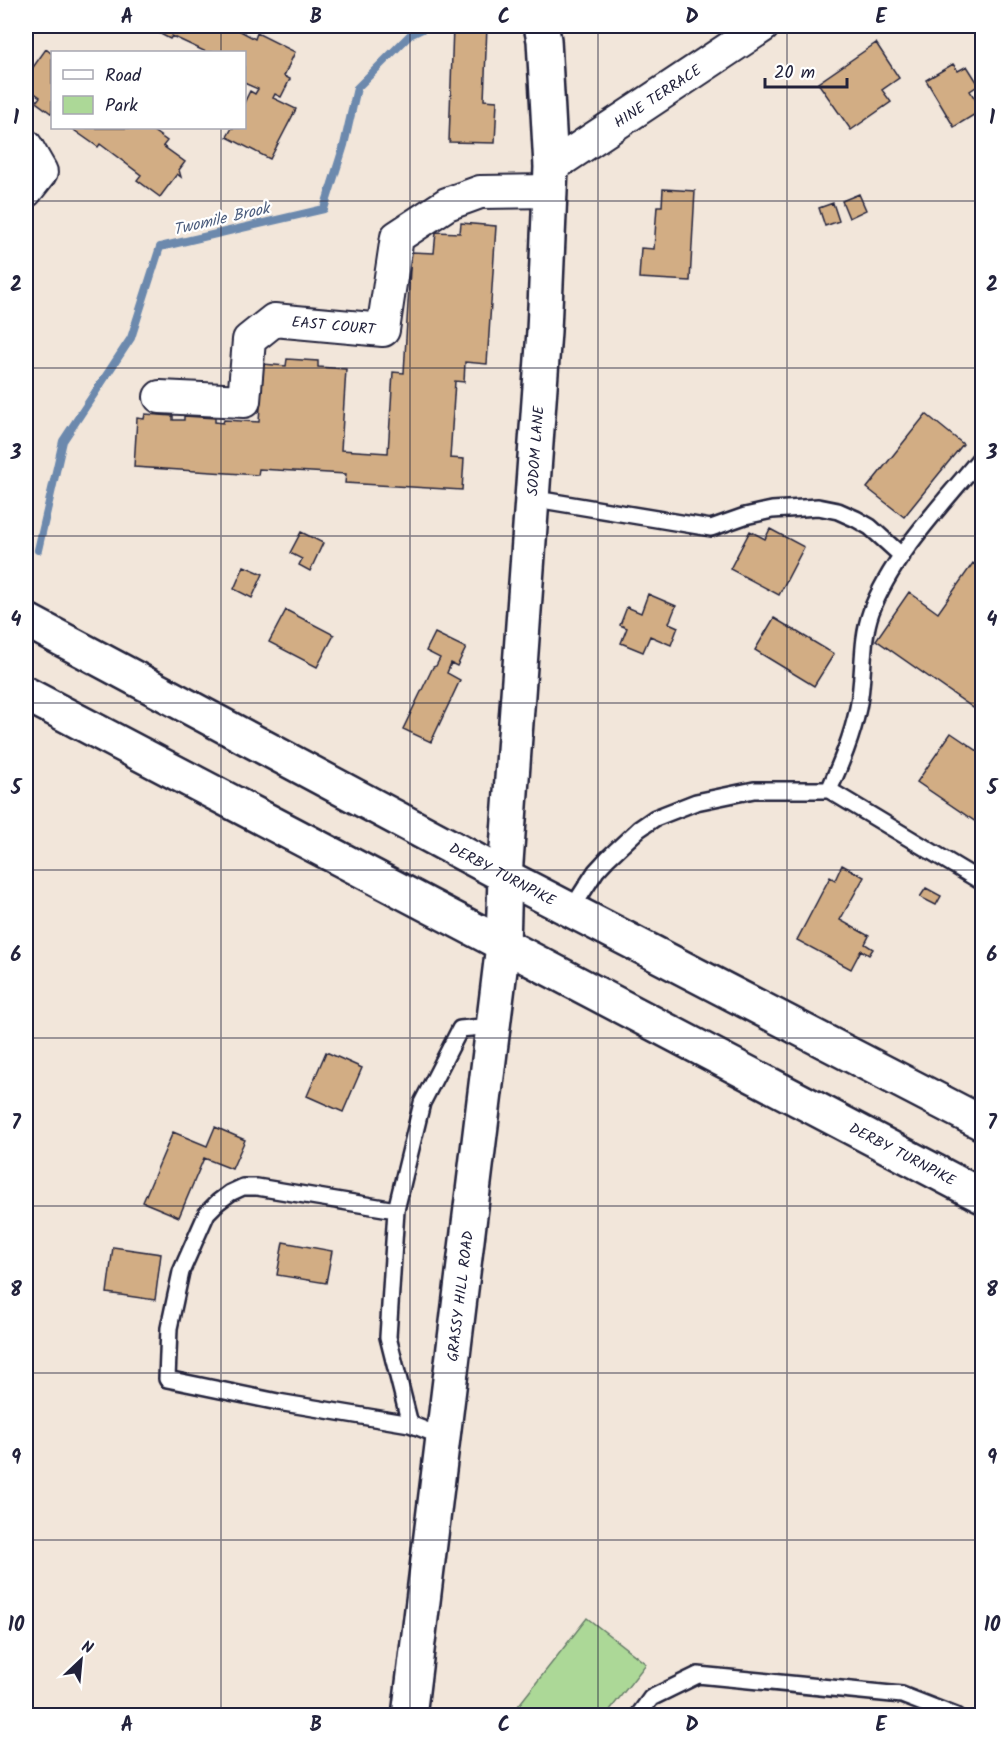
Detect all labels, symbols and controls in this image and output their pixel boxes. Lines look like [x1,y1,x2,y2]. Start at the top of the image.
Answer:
text: A [121,2,133,34]
text: B [310,2,322,34]
text: C [498,2,510,34]
text: D [685,2,699,34]
text: E [875,2,887,34]
legend [51,51,246,129]
scale bar [765,51,848,89]
street label: HINE TERRACE [609,58,708,135]
text: 20 m [774,59,815,88]
text: Road [105,62,142,91]
text: Park [105,92,138,121]
text: 1 [13,103,19,135]
text: 1 [989,103,995,135]
water label: Twomile Brook [171,196,274,243]
text: 2 [10,270,22,302]
text: 2 [986,270,998,302]
street label: EAST COURT [290,311,378,342]
street label: SODOM LANE [521,404,552,497]
text: 3 [10,438,22,470]
text: 3 [986,438,998,470]
text: 4 [11,605,22,637]
text: 4 [987,605,998,637]
text: 5 [10,773,23,805]
text: 5 [986,773,999,805]
street label: DERBY TURNPIKE [444,837,561,914]
text: 6 [11,940,22,972]
text: 6 [987,940,998,972]
text: 7 [11,1108,21,1140]
text: 7 [987,1108,997,1140]
street label: DERBY TURNPIKE [844,1117,961,1194]
street label: GRASSY HILL ROAD [441,1229,481,1363]
text: 8 [10,1275,22,1307]
text: 8 [986,1275,998,1307]
text: 9 [11,1443,21,1475]
text: 9 [987,1443,997,1475]
text: 10 [8,1610,25,1642]
text: 10 [984,1610,1001,1642]
north arrow [51,1630,111,1690]
text: N [77,1634,97,1661]
text: A [121,1710,133,1741]
text: B [310,1710,322,1741]
text: C [498,1710,510,1741]
text: D [685,1710,699,1741]
text: E [875,1710,887,1741]

